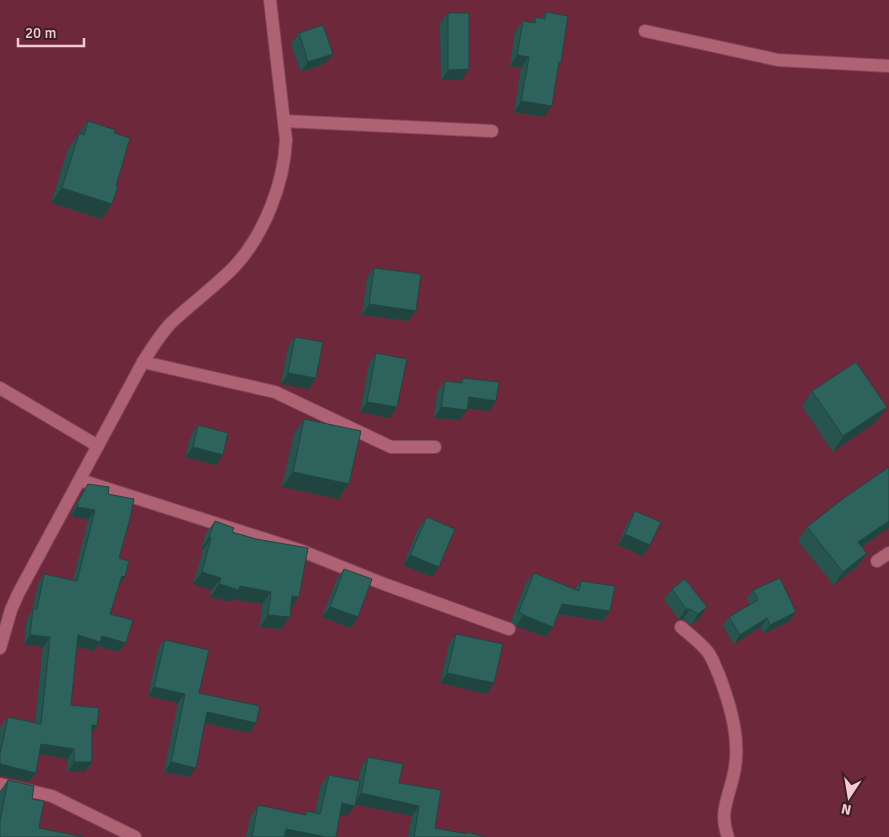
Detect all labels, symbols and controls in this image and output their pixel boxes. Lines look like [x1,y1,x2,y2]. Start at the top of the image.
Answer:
scale bar [18,15,84,47]
text: 20 m [25,24,56,42]
north arrow [824,772,874,822]
text: N [840,800,853,819]

